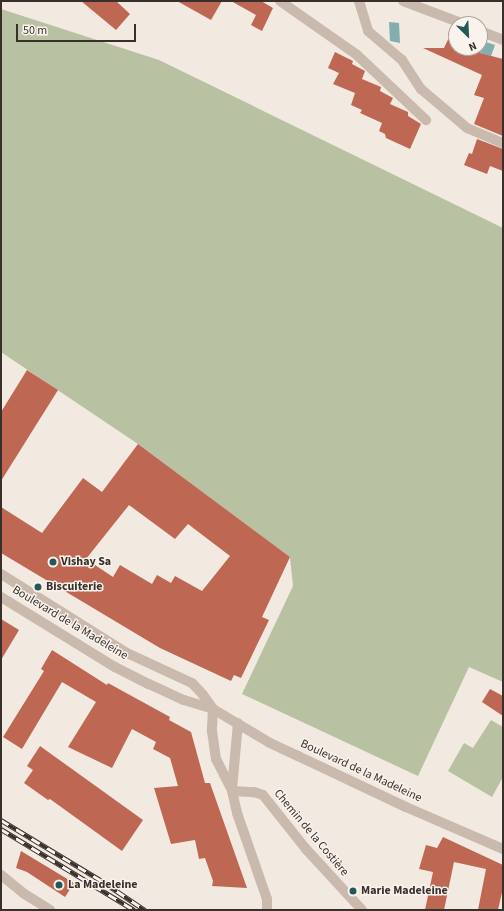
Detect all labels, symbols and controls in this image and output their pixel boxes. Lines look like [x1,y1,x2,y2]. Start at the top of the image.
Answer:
scale bar [18,16,138,42]
north arrow [448,16,488,56]
text: 50 m [23,22,47,39]
text: N [466,38,479,55]
place label: Vishay Sa [61,555,111,569]
marker: Vishay Sa [48,557,58,567]
place label: Biscuiterie [46,580,103,594]
marker: Biscuiterie [33,582,43,592]
street label: Boulevard de la Madeleine [10,583,130,663]
street label: Boulevard de la Madeleine [298,737,424,805]
street label: Chemin de la Costière [271,787,351,879]
place label: La Madeleine [68,878,138,892]
marker: La Madeleine [53,879,65,891]
place label: Marie Madeleine [361,884,448,898]
marker: Marie Madeleine [348,886,358,896]

